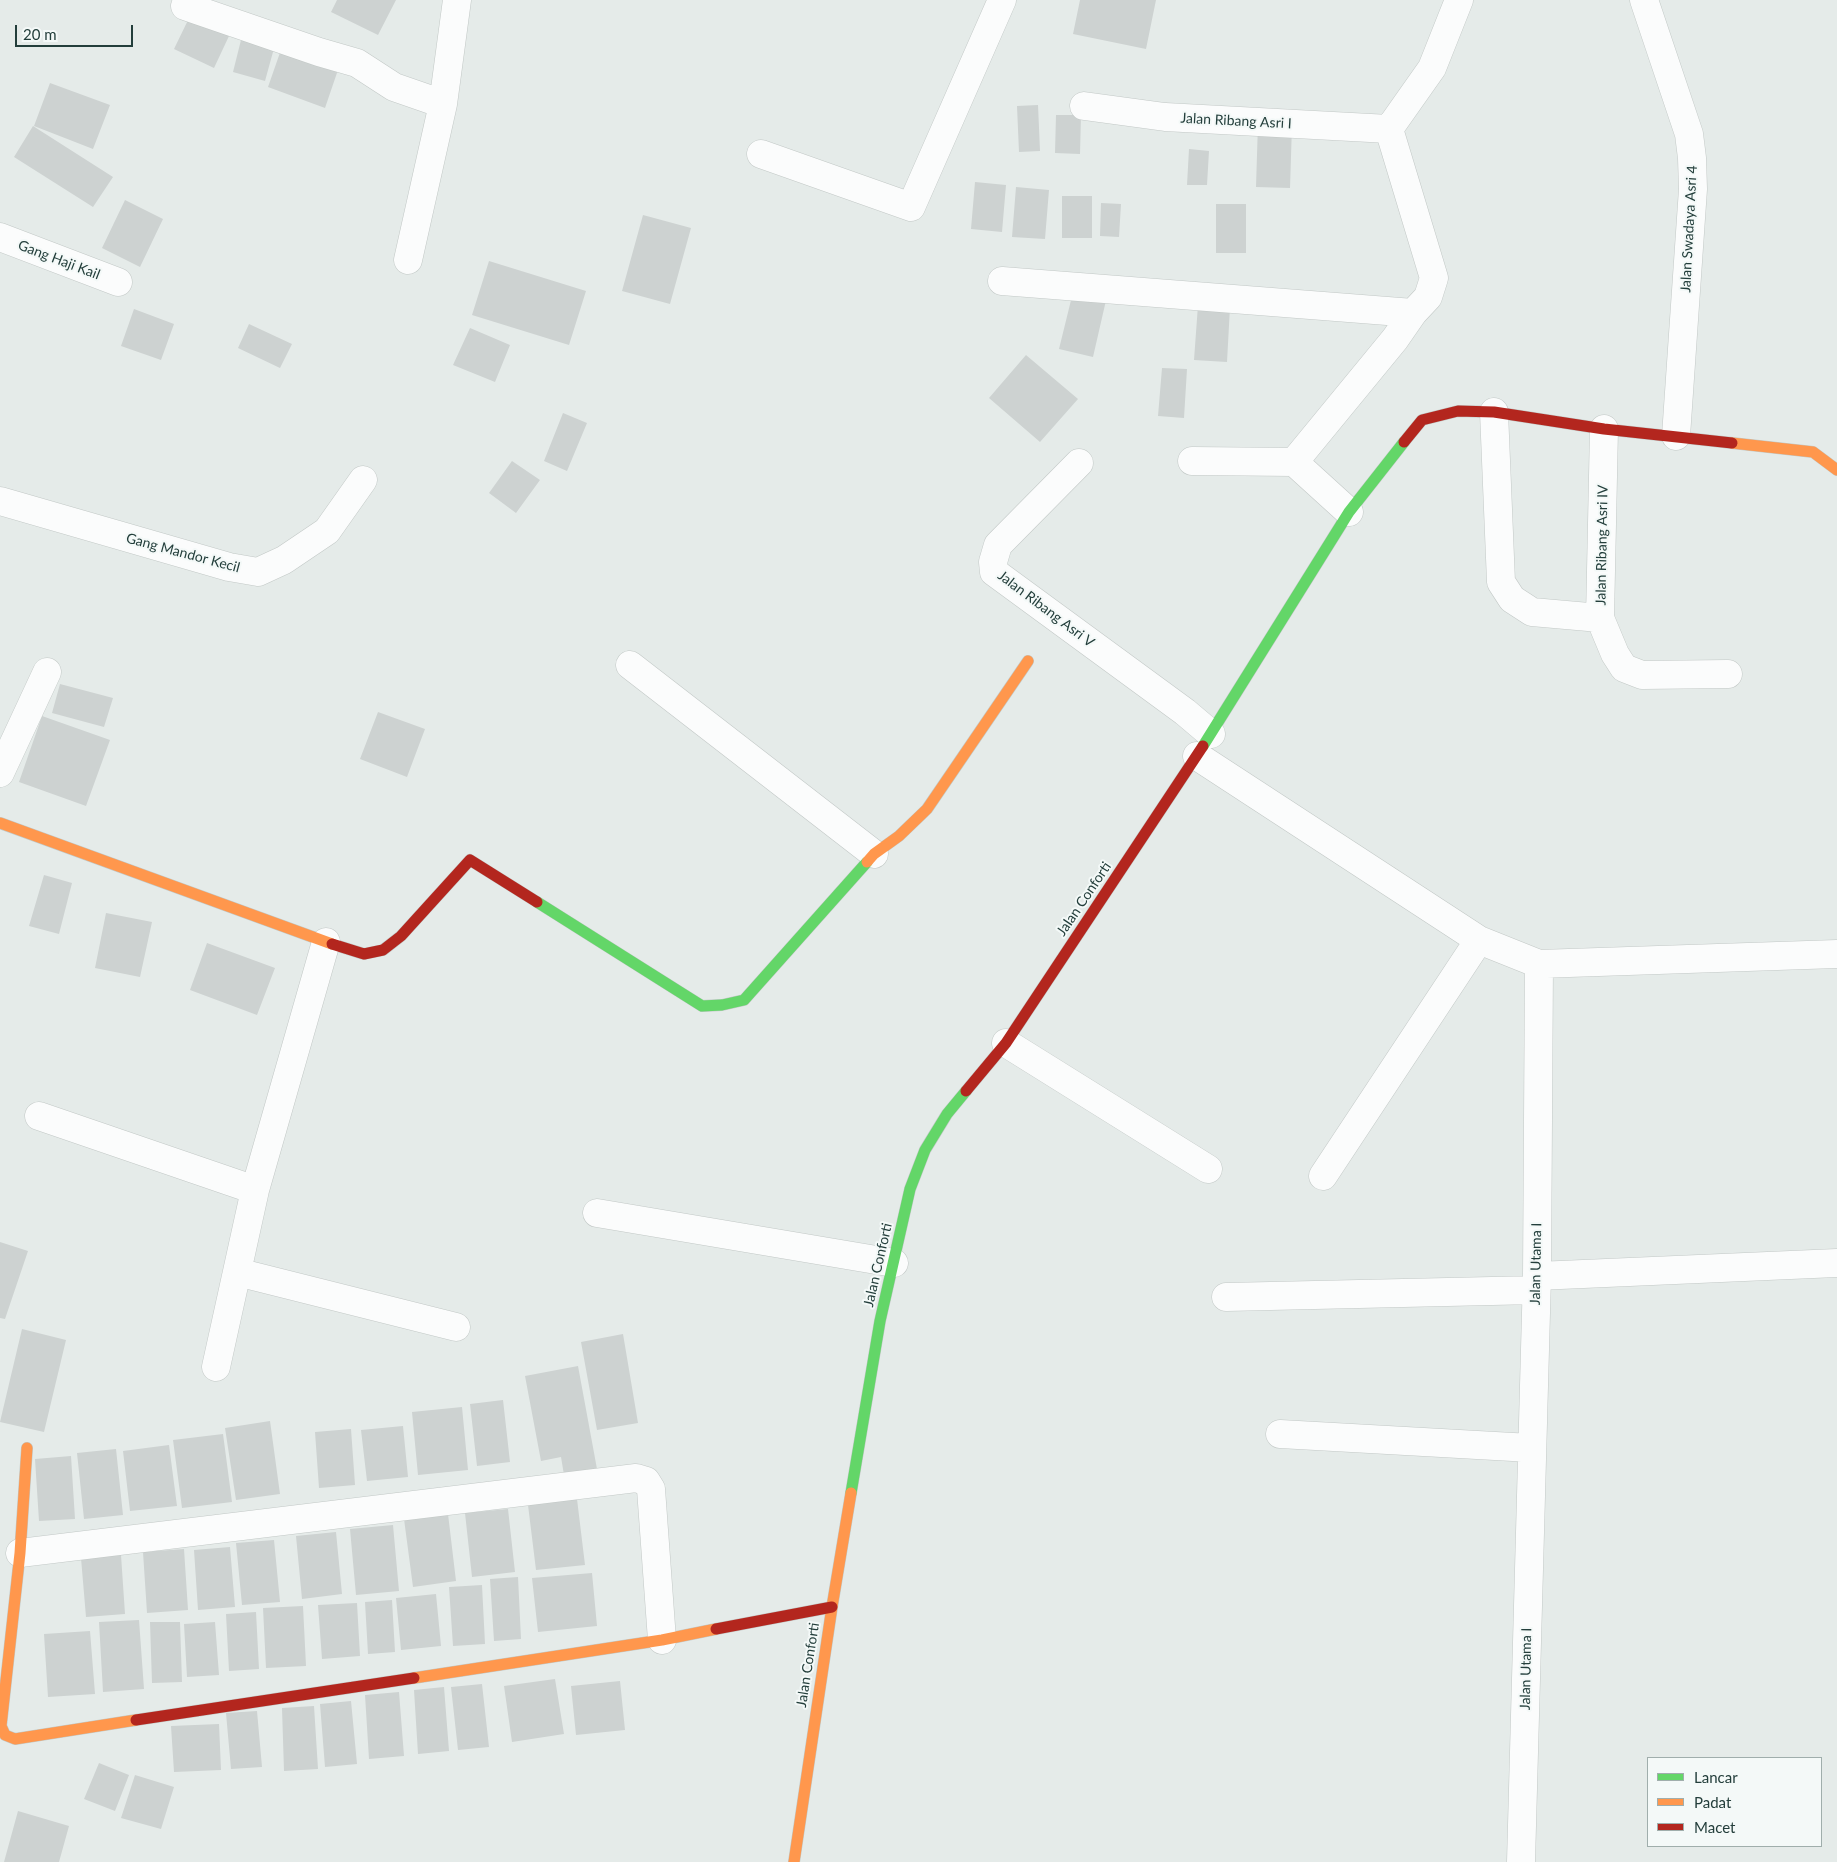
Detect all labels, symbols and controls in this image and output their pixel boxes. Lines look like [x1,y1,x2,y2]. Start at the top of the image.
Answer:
scale bar [18,15,135,47]
text: 20 m [23,25,57,43]
street label: Jalan Ribang Asri I [1180,110,1292,132]
street label: Jalan Swadaya Asri 4 [1677,165,1701,293]
street label: Gang Haji Kail [16,237,102,283]
street label: Jalan Ribang Asri IV [1593,484,1611,606]
street label: Gang Mandor Kecil [124,530,242,576]
street label: Jalan Ribang Asri V [994,567,1098,651]
street label: Jalan Conforti [1053,859,1115,939]
street label: Jalan Conforti [860,1221,896,1309]
street label: Jalan Utama I [1527,1223,1545,1305]
street label: Jalan Conforti [793,1621,823,1709]
street label: Jalan Utama I [1517,1628,1535,1710]
legend [1647,1757,1822,1847]
text: Lancar [1694,1768,1738,1786]
text: Padat [1694,1793,1731,1811]
text: Macet [1694,1818,1735,1836]

